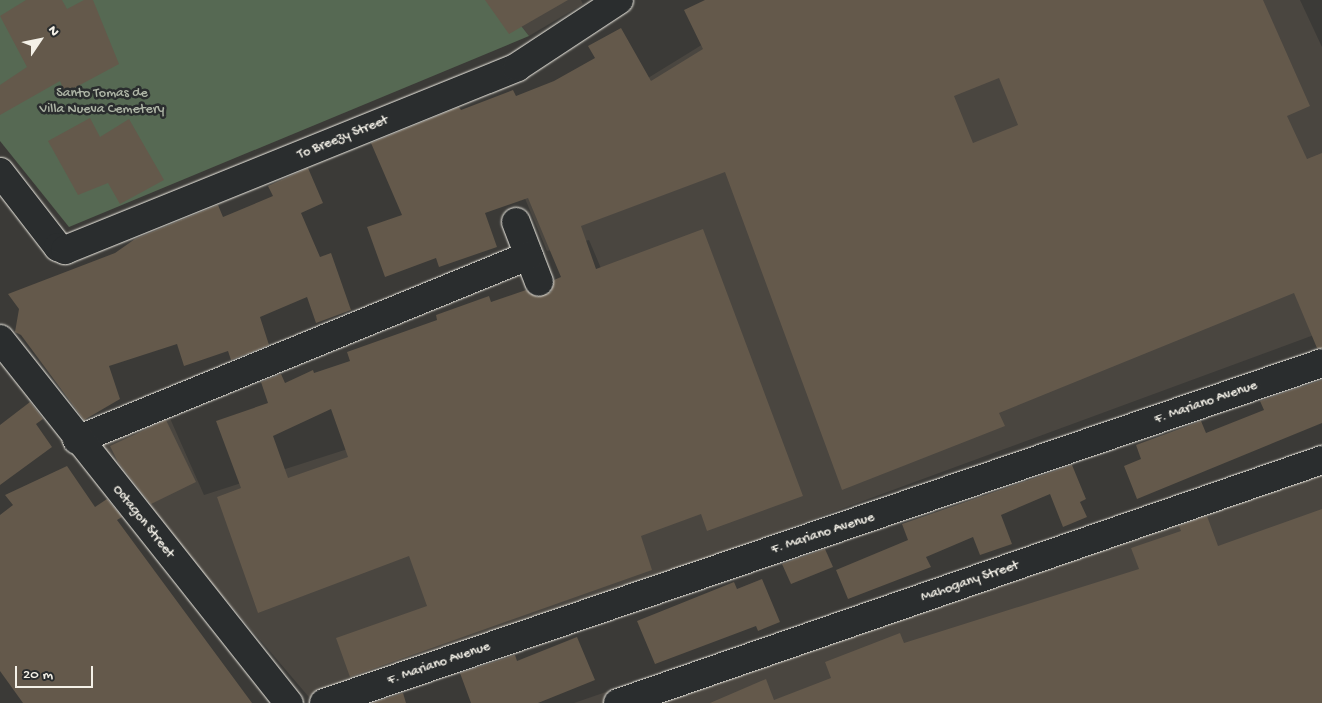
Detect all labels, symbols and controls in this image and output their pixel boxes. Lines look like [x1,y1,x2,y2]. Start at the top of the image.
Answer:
north arrow [15,15,65,65]
text: N [43,23,62,40]
park label: Santo Tomas de Villa Nueva Cemetery [39,86,165,118]
street label: To Breezy Street [295,112,391,164]
street label: F. Mariano Avenue [1152,378,1260,428]
street label: Octagon Street [108,482,178,562]
street label: F. Mariano Avenue [769,509,877,559]
street label: Mahogany Street [919,557,1021,607]
street label: F. Mariano Avenue [385,639,493,689]
scale bar [18,656,95,688]
text: 20 m [23,666,53,684]

